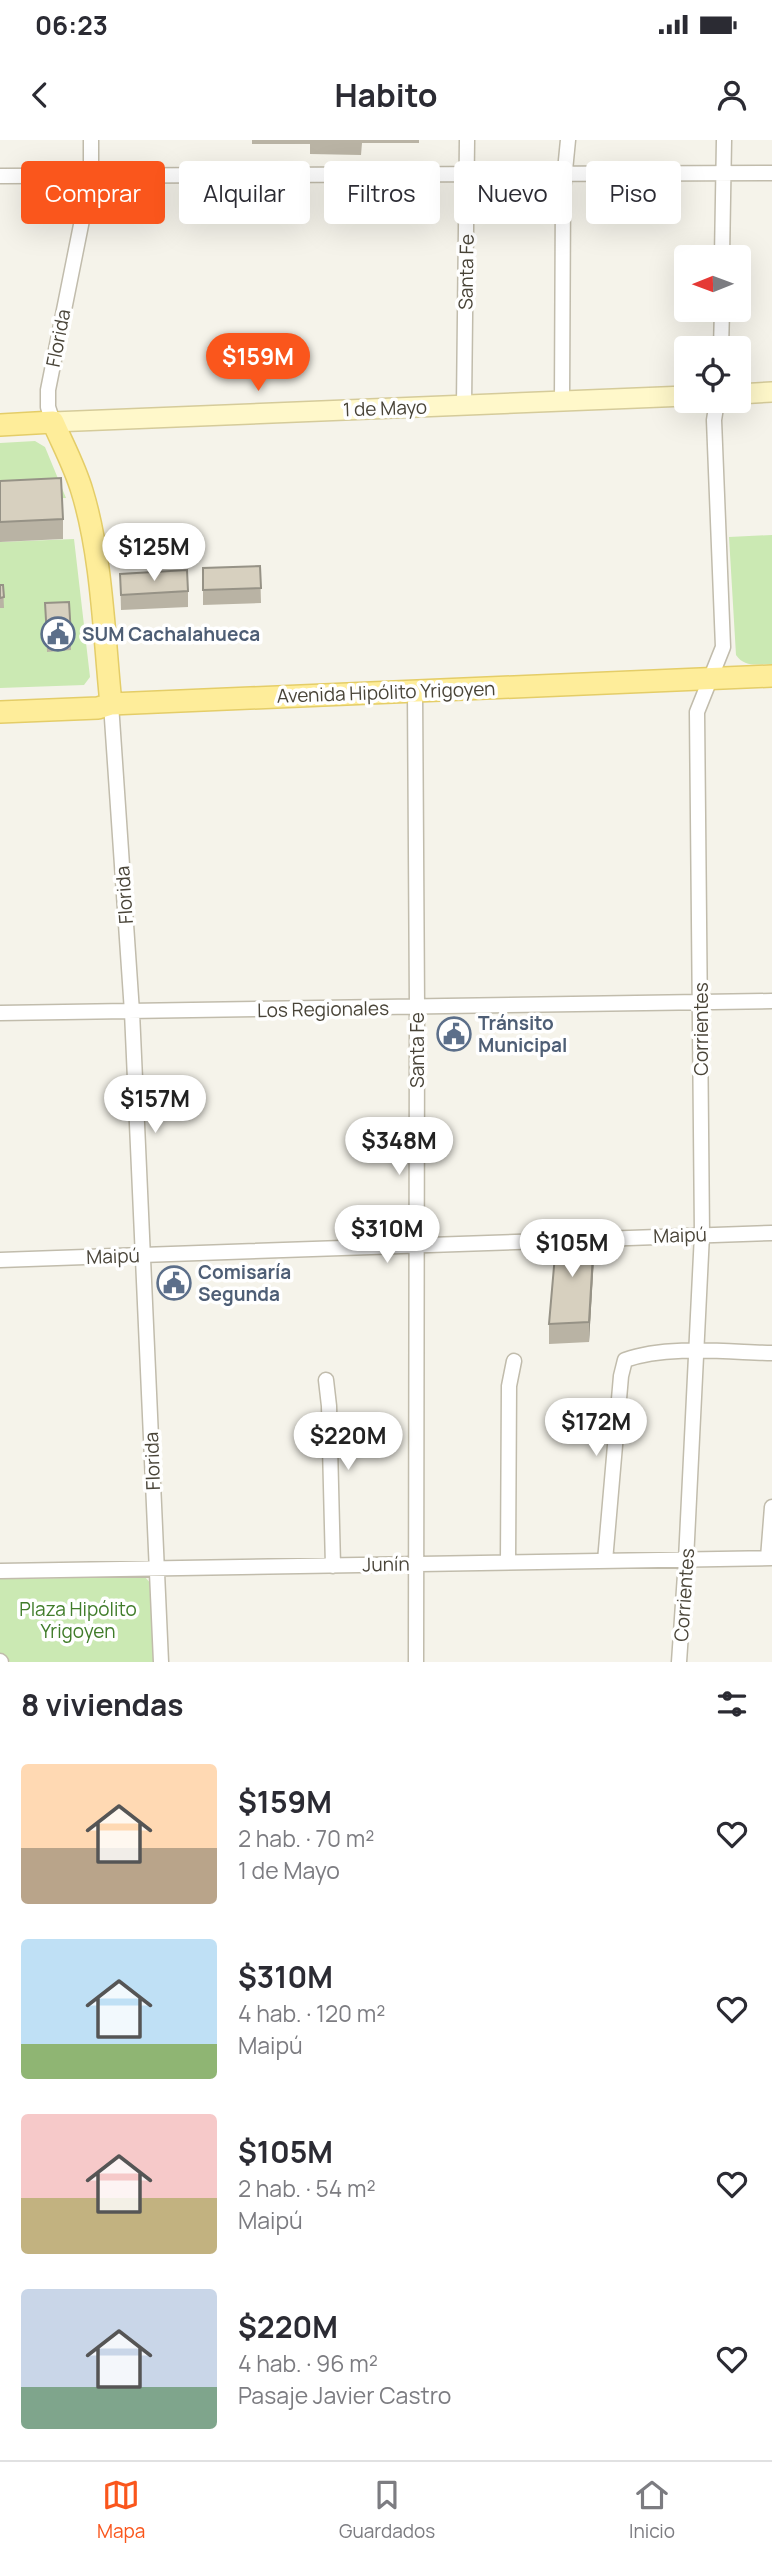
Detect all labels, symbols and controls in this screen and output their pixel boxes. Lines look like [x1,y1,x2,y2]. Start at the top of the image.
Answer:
text: 06:23 [35,7,108,43]
text: Habito [335,73,437,117]
icon: back [21,76,59,114]
icon: person [713,76,751,114]
chip: Comprar [21,161,165,224]
chip: Alquilar [179,161,310,224]
chip: Filtros [324,161,440,224]
chip: Nuevo [454,161,572,224]
chip: Piso [586,161,681,224]
street label: Santa Fe [452,234,480,310]
north arrow [674,245,751,322]
map controls [674,245,751,413]
street label: Florida [40,307,76,369]
pin: $159M [209,334,307,393]
button: locate [674,336,751,413]
text: $159M [222,340,294,372]
street label: 1 de Mayo [342,394,428,422]
pin: $125M [105,524,203,583]
text: $125M [118,530,190,562]
public building icon: SUM Cachalahueca [39,615,77,653]
place label: SUM Cachalahueca [82,621,260,647]
street label: Avenida Hipólito Yrigoyen [276,675,496,709]
street label: Florida [109,865,139,925]
street label: Corrientes [688,982,714,1076]
street label: Los Regionales [257,995,389,1023]
place label: Tránsito Municipal [478,1010,567,1058]
street label: Santa Fe [404,1012,430,1088]
public building icon: Tránsito Municipal [435,1015,473,1053]
pin: $157M [106,1076,204,1135]
text: $157M [120,1082,190,1114]
pin: $348M [350,1118,448,1177]
text: $348M [361,1124,437,1156]
pin: $310M [338,1206,436,1265]
text: $310M [351,1212,423,1244]
pin: $105M [523,1220,621,1279]
street label: Maipú [653,1221,707,1249]
text: $105M [536,1226,608,1258]
street label: Maipú [86,1242,140,1270]
place label: Comisaría Segunda [198,1259,291,1307]
public building icon: Comisaría Segunda [155,1264,193,1302]
pin: $172M [547,1398,645,1458]
text: $172M [561,1405,631,1437]
pin: $220M [299,1412,397,1472]
text: $220M [310,1419,386,1451]
street label: Florida [138,1431,166,1491]
street label: Corrientes [668,1547,700,1642]
street label: Junín [362,1551,410,1577]
park label: Plaza Hipólito Yrigoyen [19,1596,137,1644]
text: 8 viviendas [21,1684,184,1725]
icon: filters [713,1685,751,1723]
text: $159M [238,1781,332,1822]
icon: home [77,1792,161,1876]
icon: heart [713,1815,751,1853]
text: 2 hab. · 70 m² [238,1822,374,1854]
text: 1 de Mayo [238,1854,340,1886]
text: $310M [238,1956,333,1997]
icon: home [77,1967,161,2051]
icon: heart [713,1990,751,2028]
text: 4 hab. · 120 m² [238,1997,385,2029]
text: Maipú [238,2029,303,2061]
text: $105M [238,2131,333,2172]
icon: home [77,2142,161,2226]
icon: heart [713,2165,751,2203]
text: 2 hab. · 54 m² [238,2172,376,2204]
text: Maipú [238,2204,303,2236]
text: $220M [238,2306,338,2347]
icon: home [77,2317,161,2401]
icon: heart [713,2340,751,2378]
text: 4 hab. · 96 m² [238,2347,378,2379]
text: Pasaje Javier Castro [238,2379,451,2411]
tab: Mapa [97,2476,145,2544]
tab: Guardados [339,2476,435,2544]
tab: Inicio [629,2476,675,2544]

